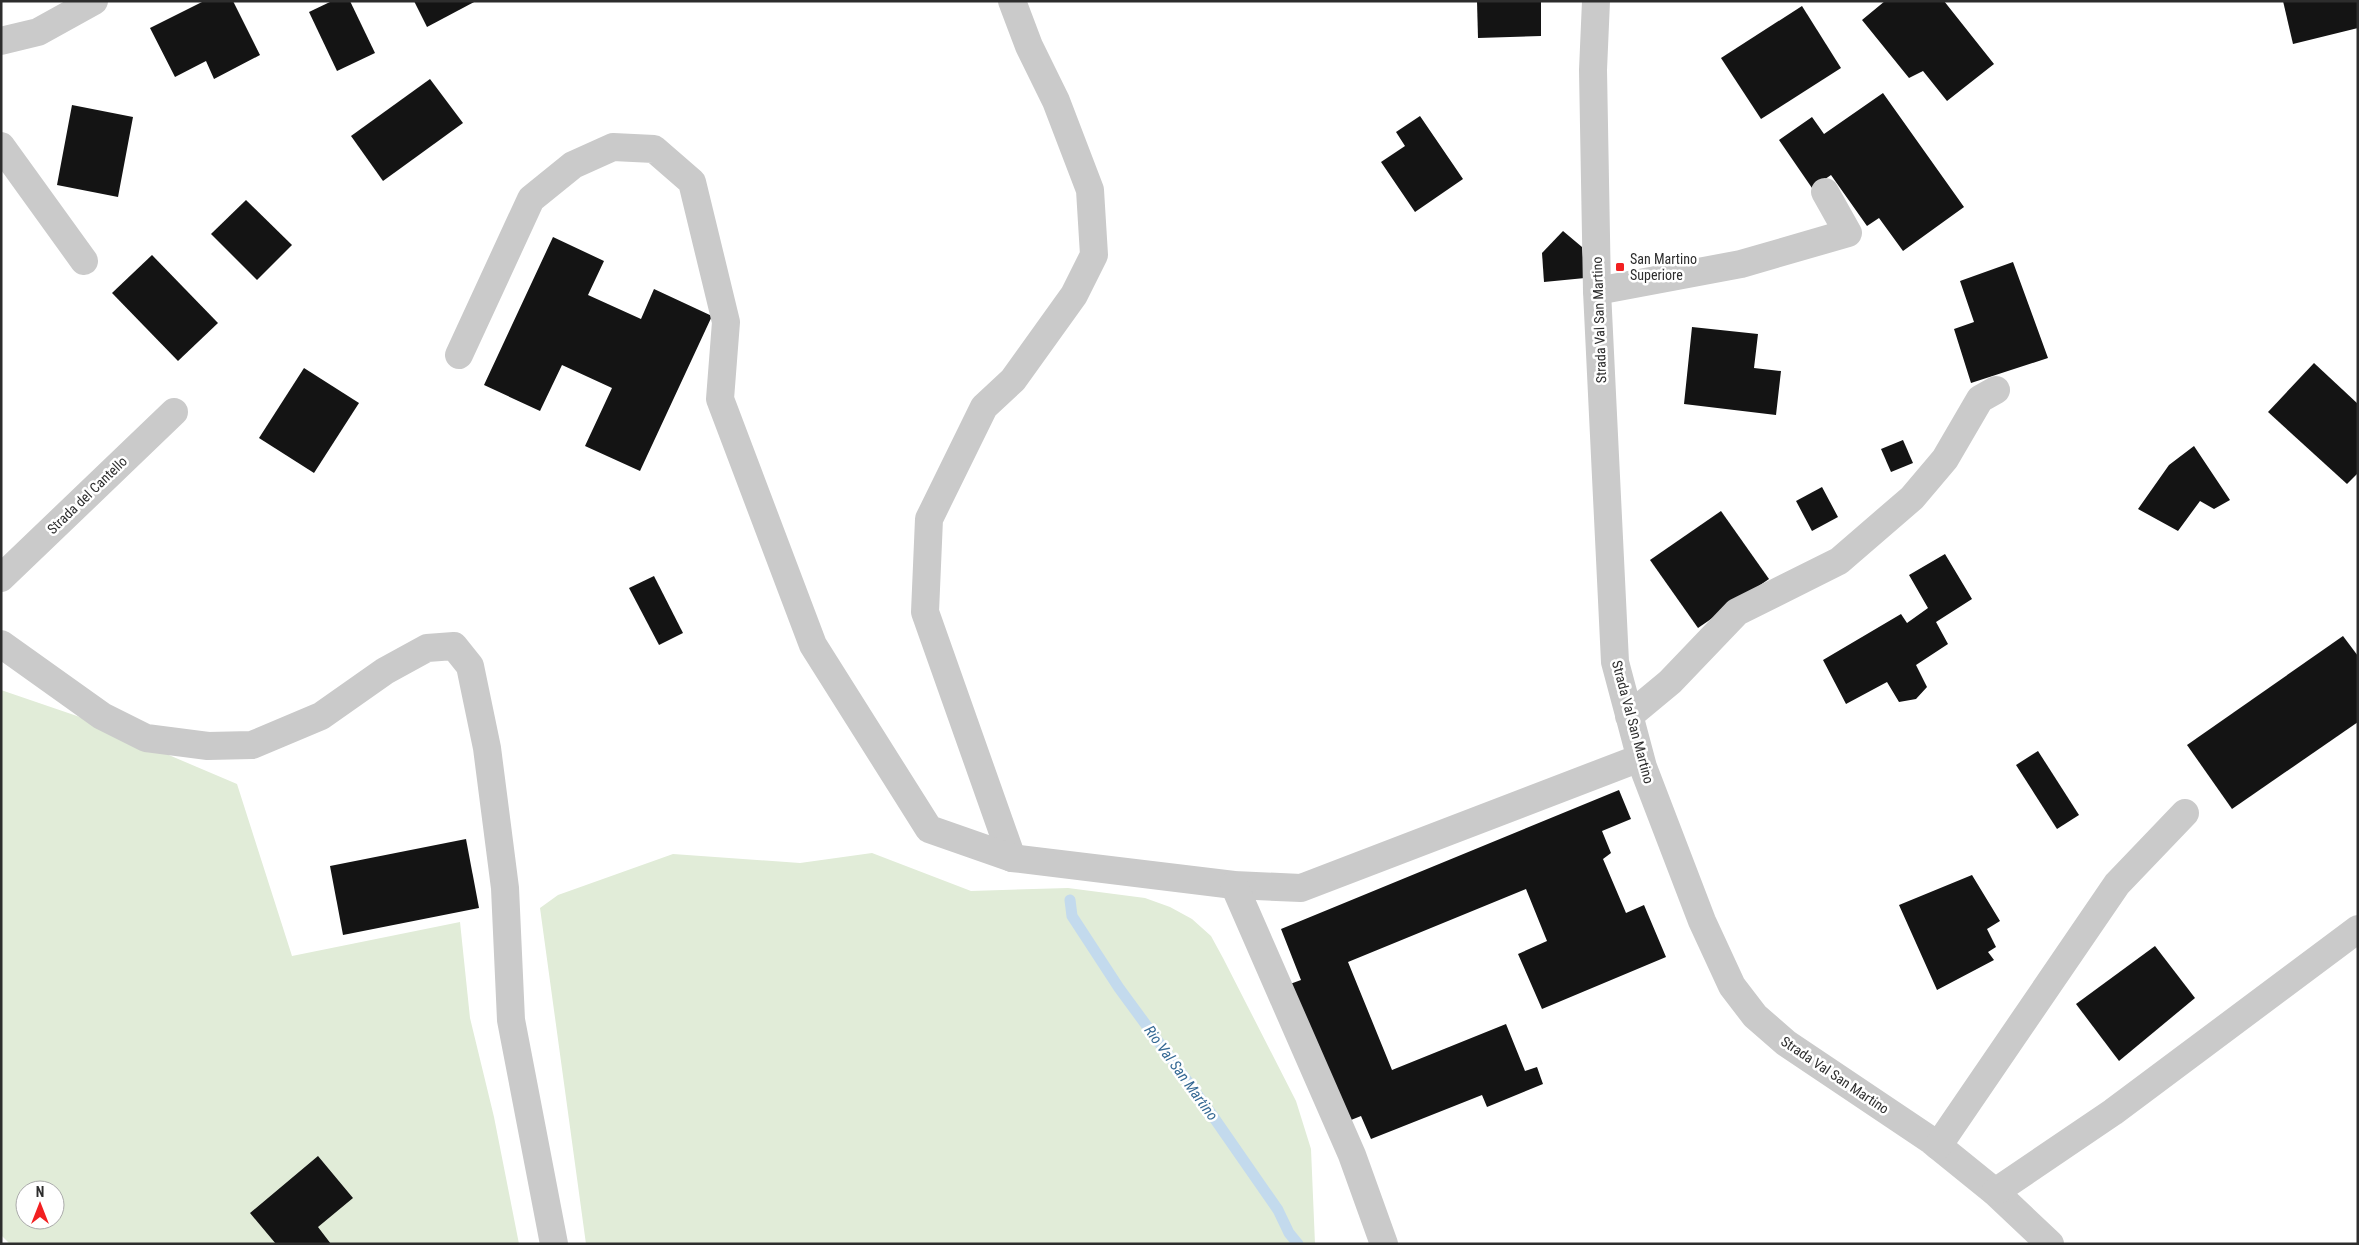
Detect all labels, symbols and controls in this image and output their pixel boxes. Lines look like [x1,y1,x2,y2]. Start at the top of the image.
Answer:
place label: San Martino Superiore [1630,251,1697,283]
street label: Strada Val San Martino [1589,256,1609,384]
marker: San Martino Superiore [1614,261,1626,273]
street label: Strada del Cantello [44,453,130,537]
street label: Strada Val San Martino [1609,659,1657,785]
water label: Rio Val San Martino [1140,1022,1222,1124]
street label: Strada Val San Martino [1778,1033,1892,1117]
north arrow [15,1180,65,1230]
text: N [36,1184,44,1200]

